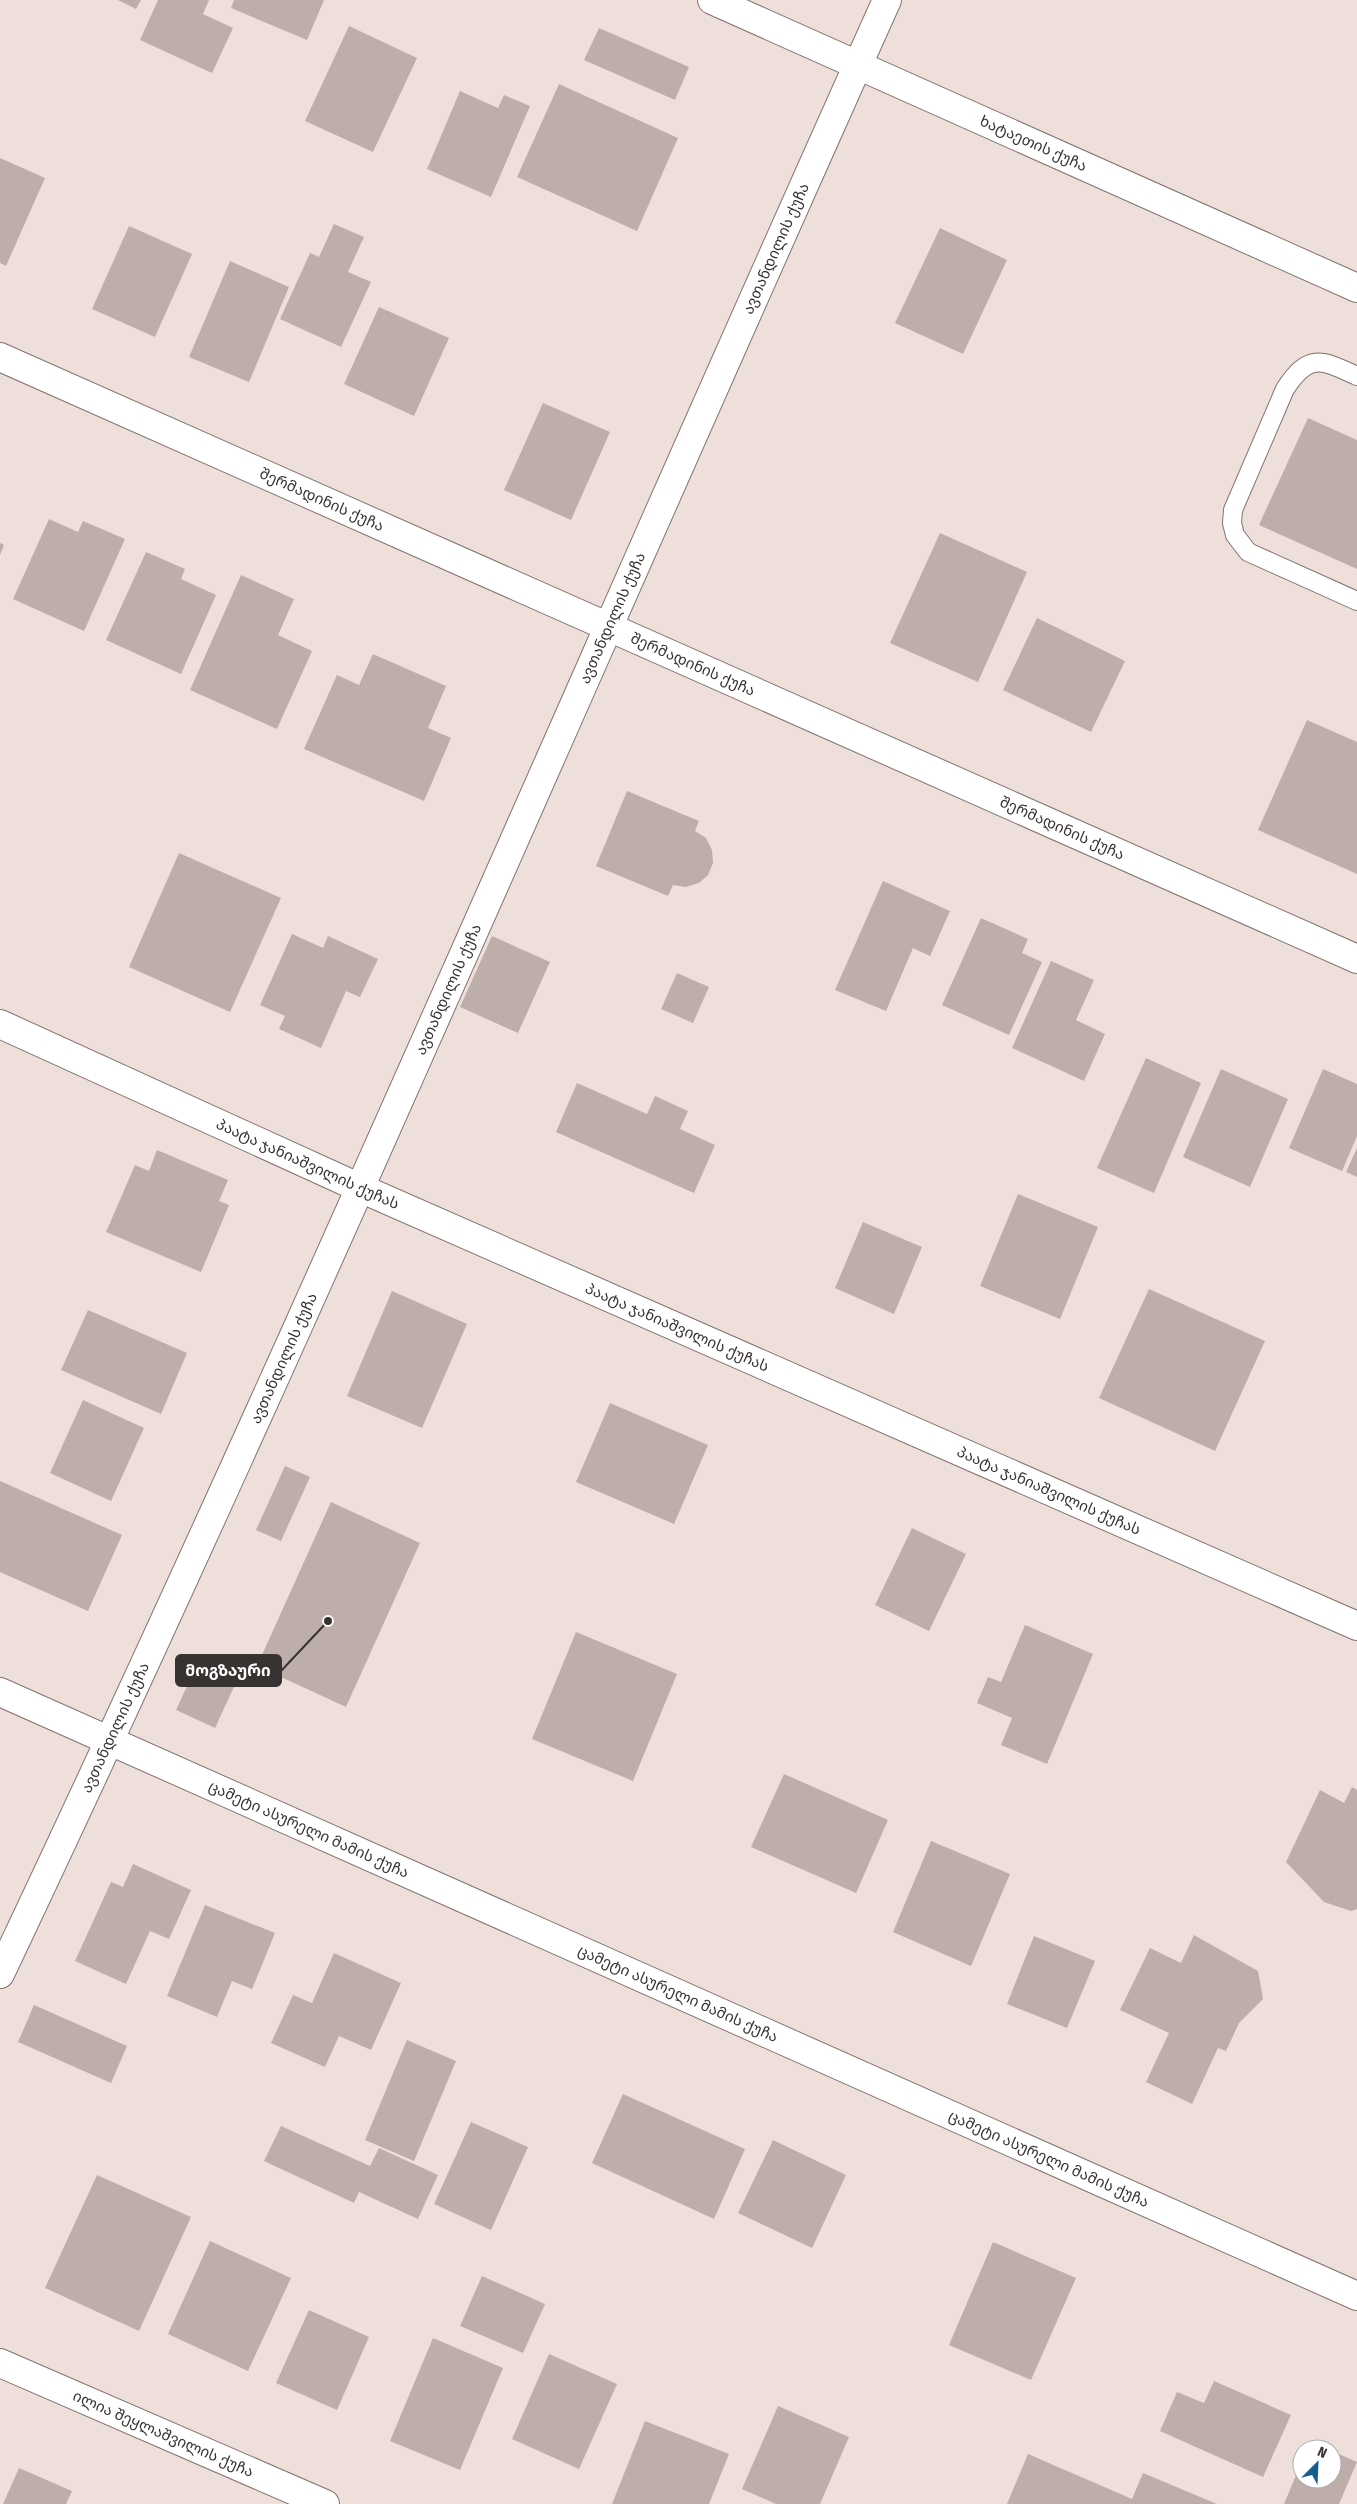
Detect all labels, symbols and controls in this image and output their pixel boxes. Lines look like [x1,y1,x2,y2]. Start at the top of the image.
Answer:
street label: ხატაეთის ქუჩა [977,112,1090,175]
street label: ავთანდილის ქუჩა [739,180,813,317]
street label: შერმადინის ქუჩა [257,464,387,535]
street label: ავთანდილის ქუჩა [576,550,649,686]
street label: შერმადინის ქუჩა [628,629,758,700]
street label: შერმადინის ქუჩა [997,793,1127,864]
street label: ავთანდილის ქუჩა [411,921,485,1058]
street label: პაატა ჯანიაშვილის ქუჩას [213,1115,402,1213]
street label: პაატა ჯანიაშვილის ქუჩას [582,1279,772,1376]
street label: ავთანდილის ქუჩა [246,1290,321,1426]
street label: პაატა ჯანიაშვილის ქუჩას [954,1442,1144,1539]
callout: მოგზაური [176,1655,281,1686]
street label: ავთანდილის ქუჩა [77,1660,153,1796]
text: მოგზაური [185,1661,271,1680]
street label: ცამეტი ასურელი მამის ქუჩა [206,1777,412,1882]
street label: ცამეტი ასურელი მამის ქუჩა [575,1941,781,2046]
street label: ცამეტი ასურელი მამის ქუჩა [946,2106,1152,2211]
street label: ილია შეყლაშვილის ქუჩა [70,2387,256,2481]
north arrow [1292,2439,1342,2489]
text: N [1315,2443,1329,2462]

